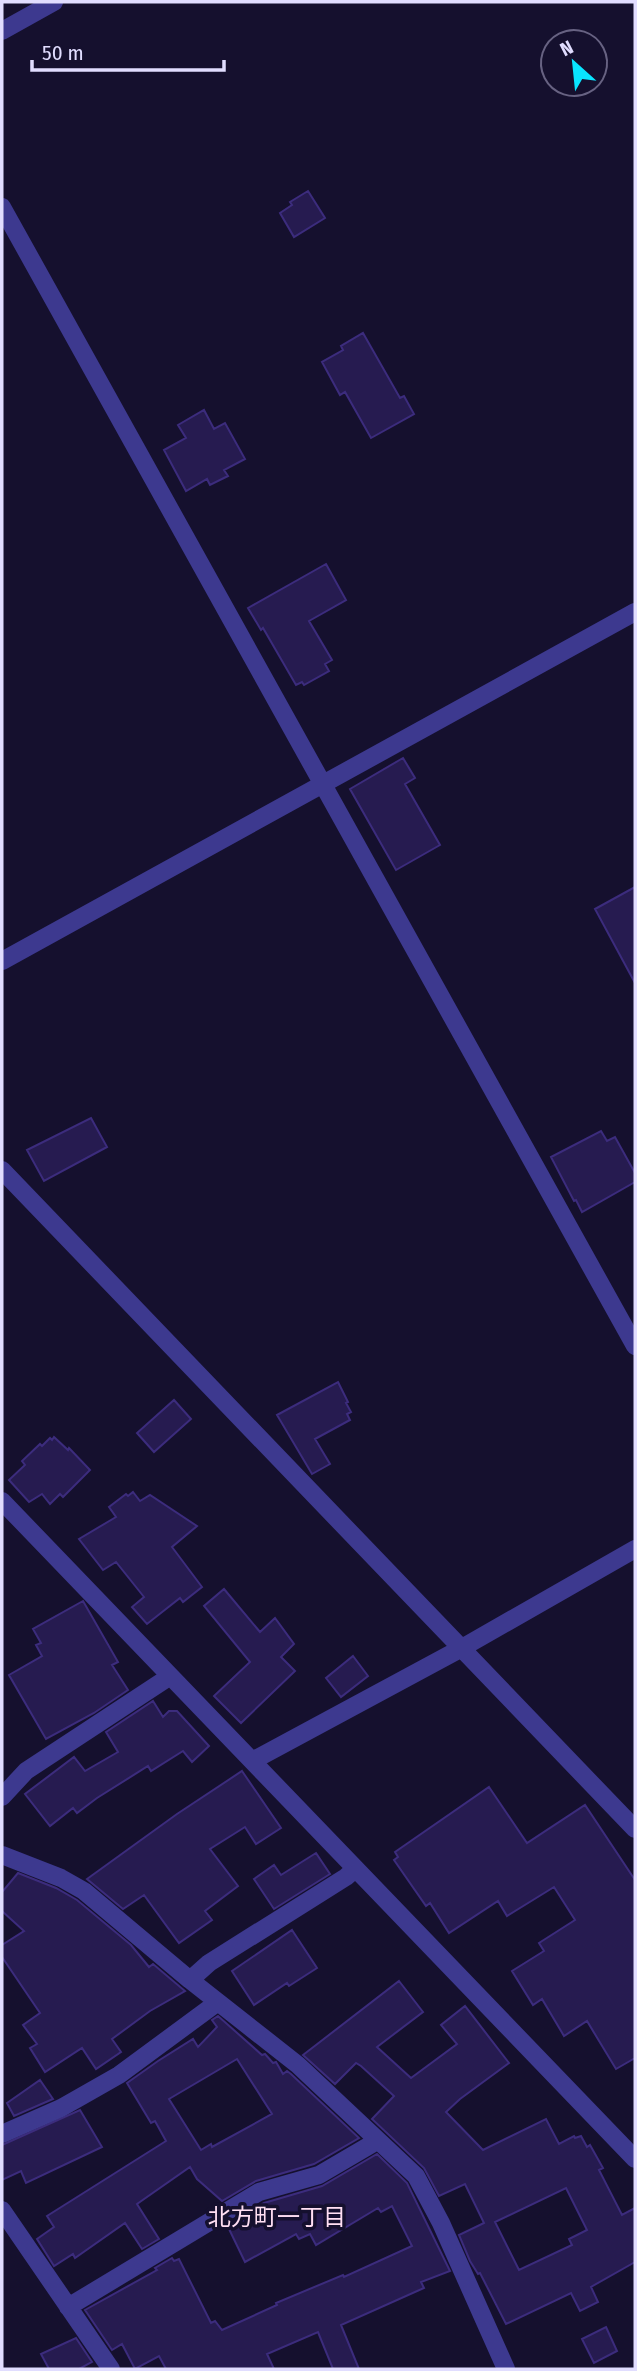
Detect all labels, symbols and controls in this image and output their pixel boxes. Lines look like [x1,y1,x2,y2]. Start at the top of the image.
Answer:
scale bar [32,28,224,72]
north arrow [539,28,609,98]
text: N [556,35,577,61]
text: 50 m [42,40,84,66]
district label: 北方町一丁目 [208,2203,346,2231]

